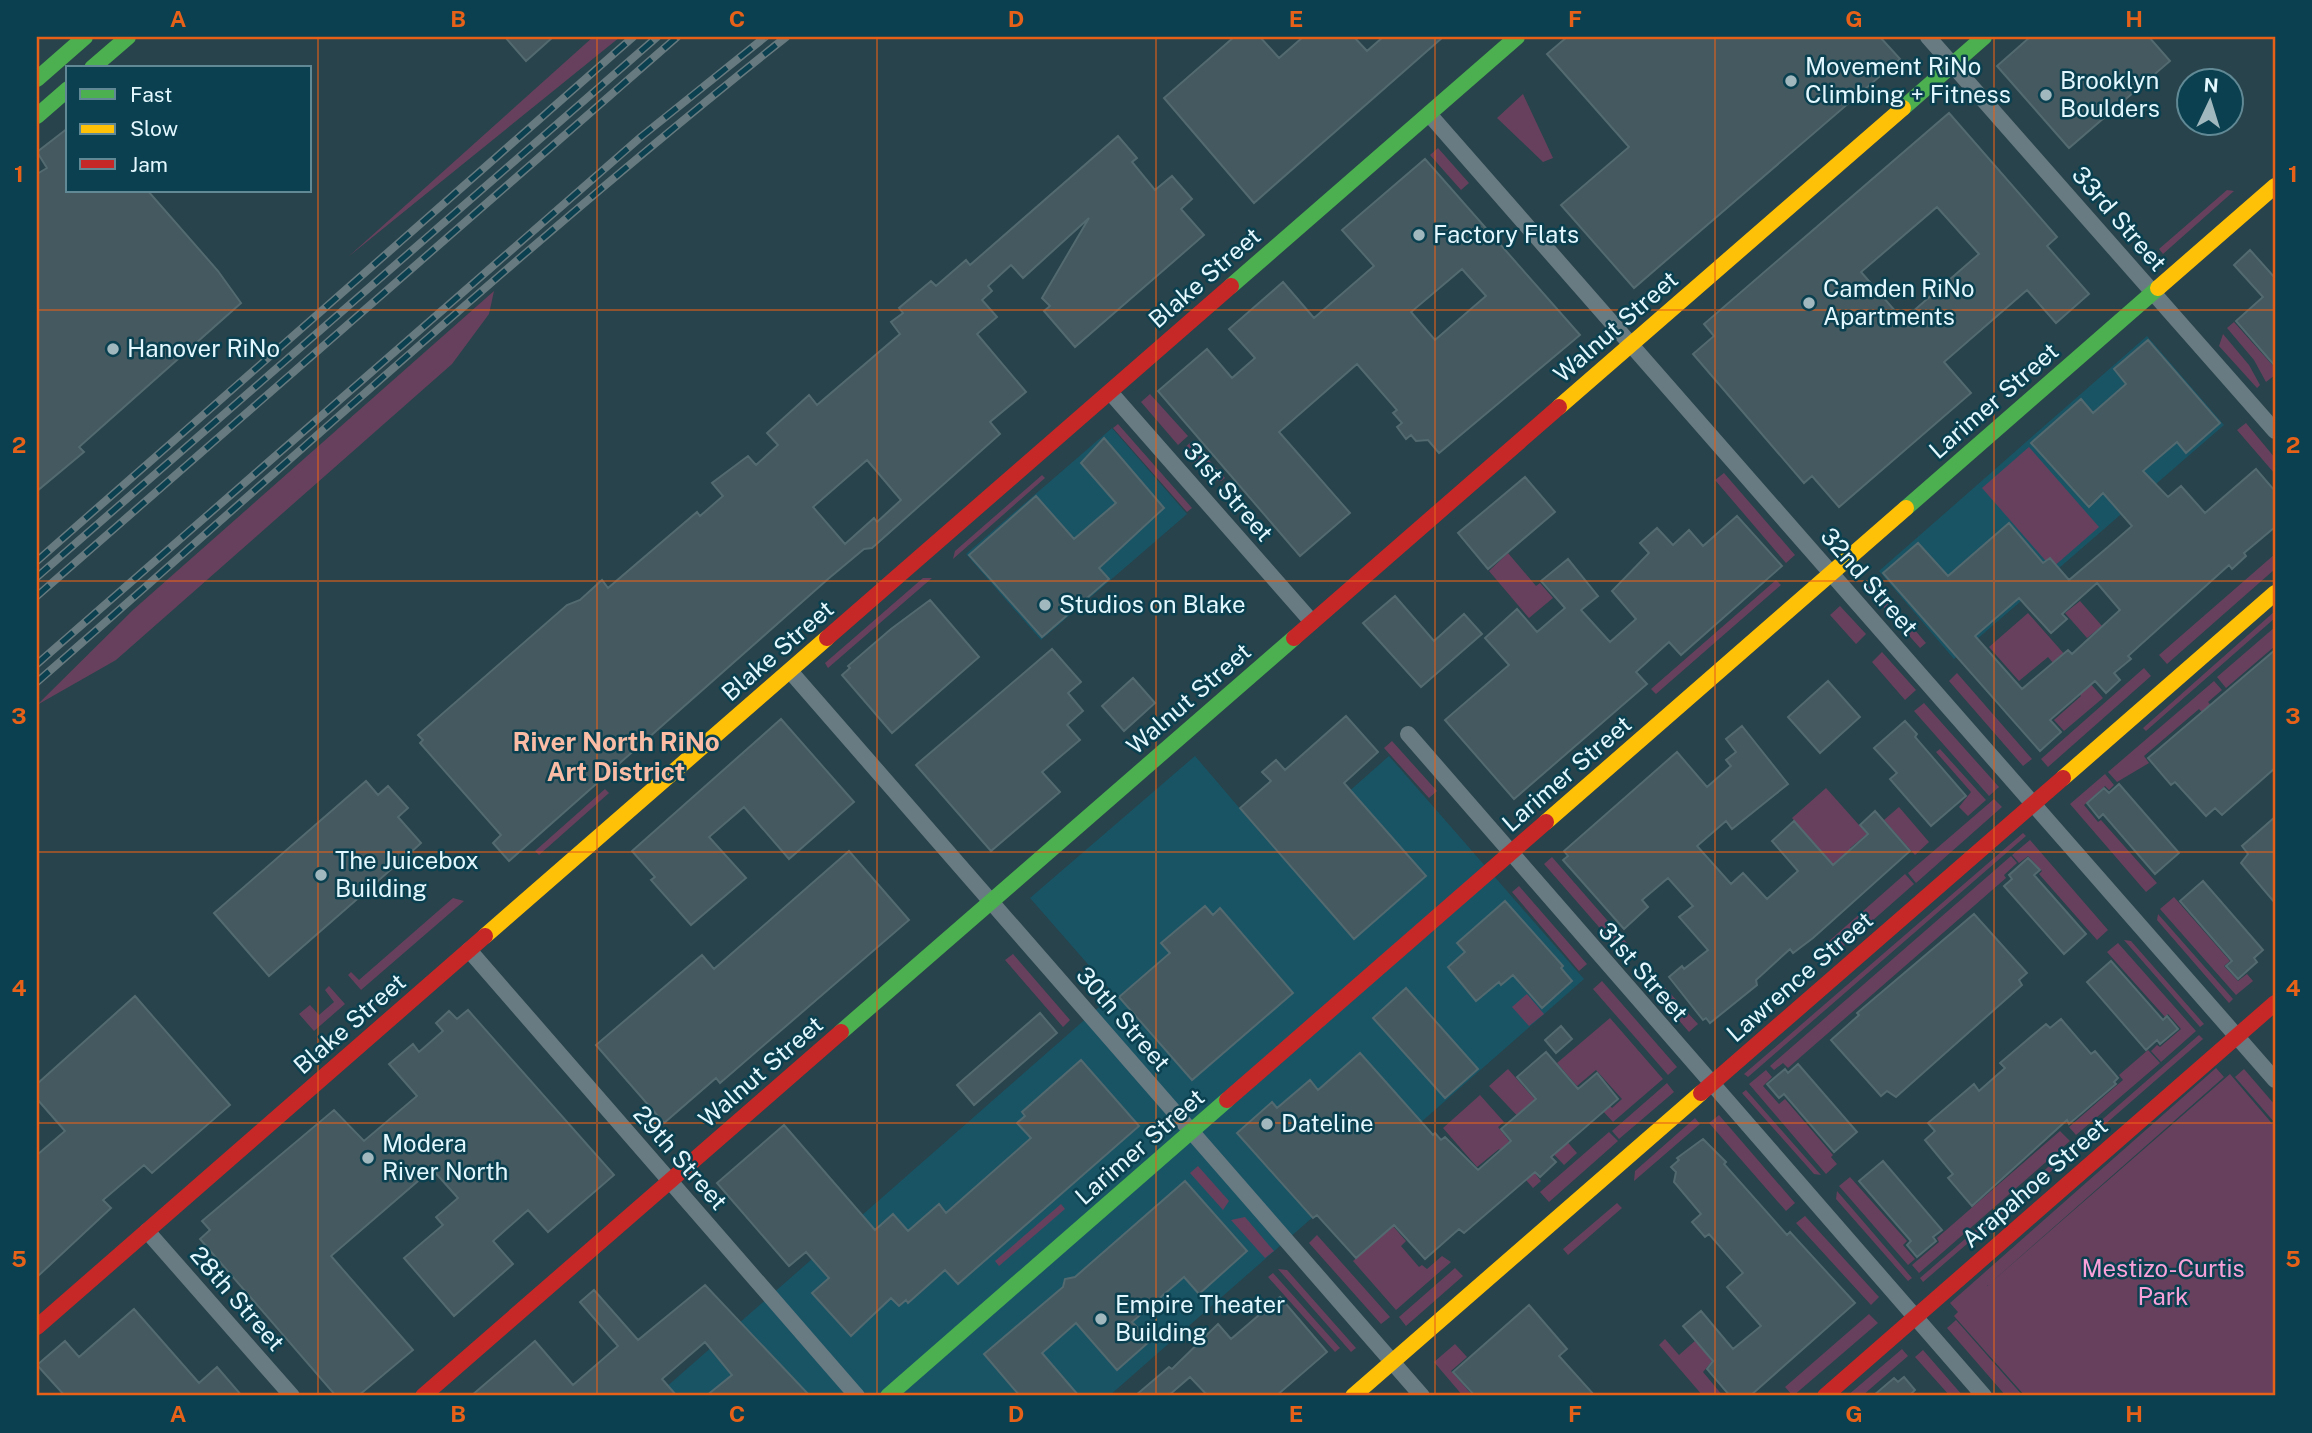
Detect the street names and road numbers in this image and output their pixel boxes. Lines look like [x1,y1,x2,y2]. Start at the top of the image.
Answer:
street label: 33rd Street [2067,160,2173,276]
street label: Blake Street [1143,221,1266,333]
street label: Walnut Street [1548,265,1683,388]
street label: Larimer Street [1923,337,2064,464]
street label: 31st Street [1178,436,1279,547]
street label: 32nd Street [1815,522,1924,641]
street label: Blake Street [716,594,839,706]
street label: Walnut Street [1121,637,1256,760]
street label: Larimer Street [1496,710,1637,837]
street label: Lawrence Street [1721,905,1878,1047]
street label: 31st Street [1593,916,1694,1027]
street label: 30th Street [1071,961,1177,1076]
street label: Blake Street [288,967,411,1079]
street label: Walnut Street [693,1010,828,1133]
street label: Larimer Street [1069,1083,1210,1210]
street label: 29th Street [628,1100,733,1215]
street label: Arapahoe Street [1956,1112,2113,1253]
street label: 28th Street [185,1240,291,1356]

